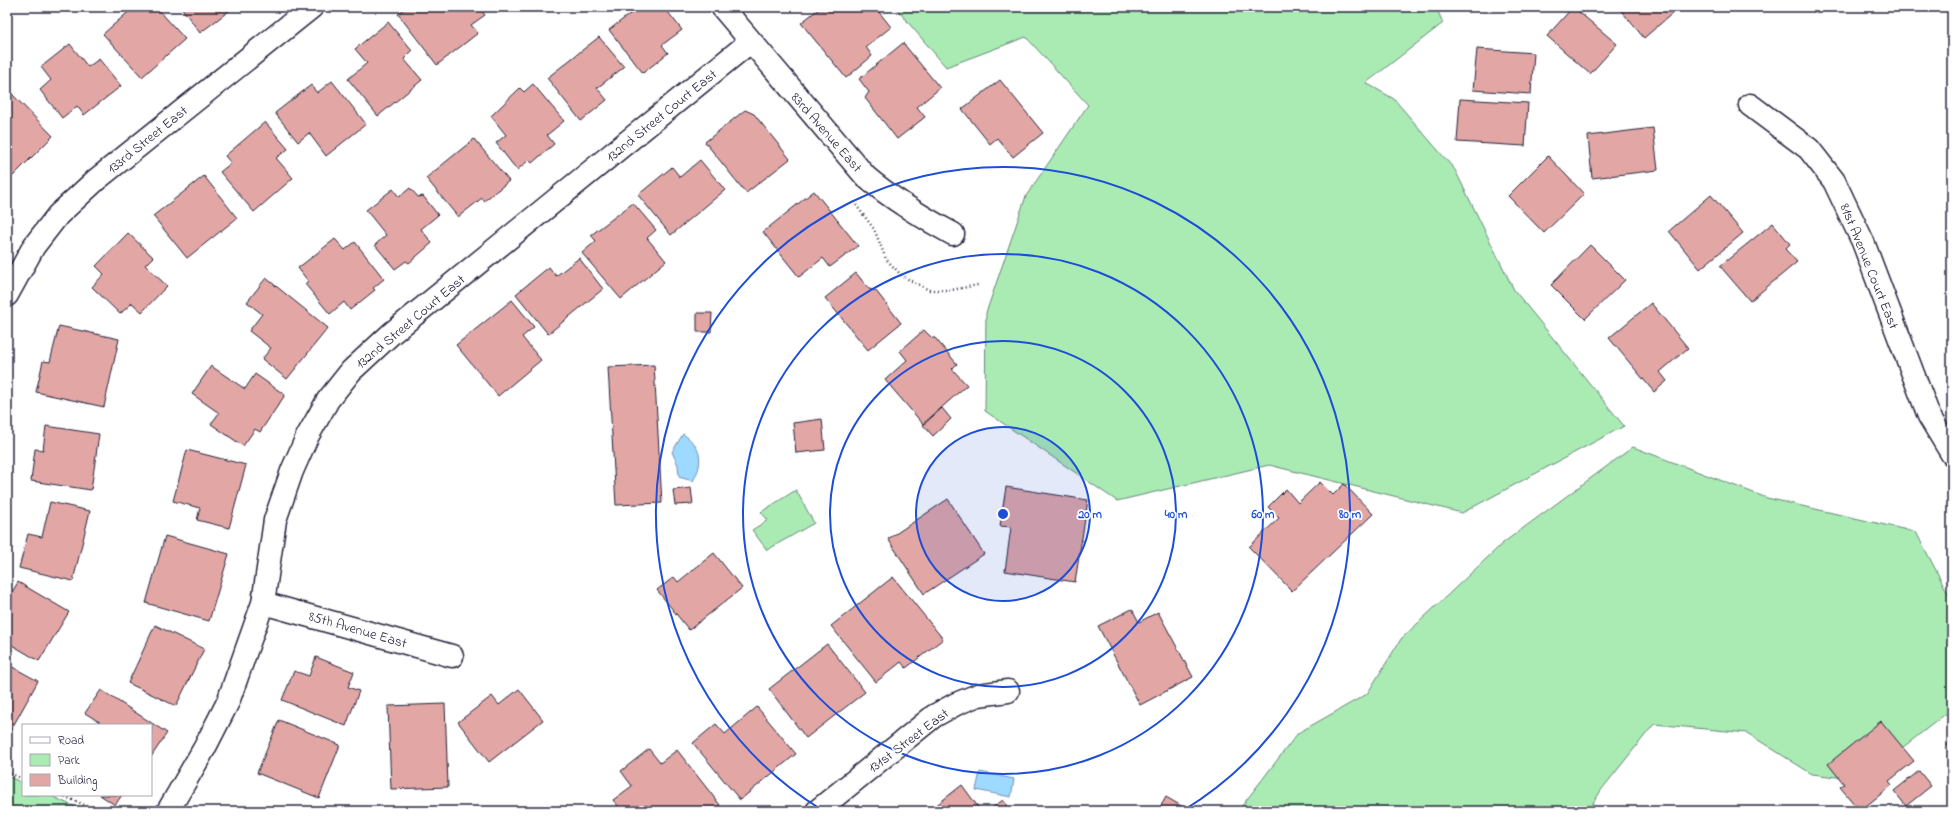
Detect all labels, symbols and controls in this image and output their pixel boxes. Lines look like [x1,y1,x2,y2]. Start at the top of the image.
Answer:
street label: 132nd Street Court East [602,65,722,168]
street label: 83rd Avenue East [785,88,867,178]
street label: 133rd Street East [103,101,193,179]
street label: 81st Avenue Court East [1834,201,1904,333]
street label: 132nd Street Court East [352,270,471,374]
text: 20 m [1077,506,1102,524]
text: 40 m [1164,506,1188,524]
text: 60 m [1251,506,1275,524]
text: 80 m [1338,506,1362,524]
centre of rings [996,507,1010,521]
street label: 85th Avenue East [306,606,409,655]
street label: 131st Street East [864,704,954,779]
legend [22,724,152,796]
text: Road [58,732,84,750]
text: Park [58,752,80,770]
text: Building [57,772,97,791]

